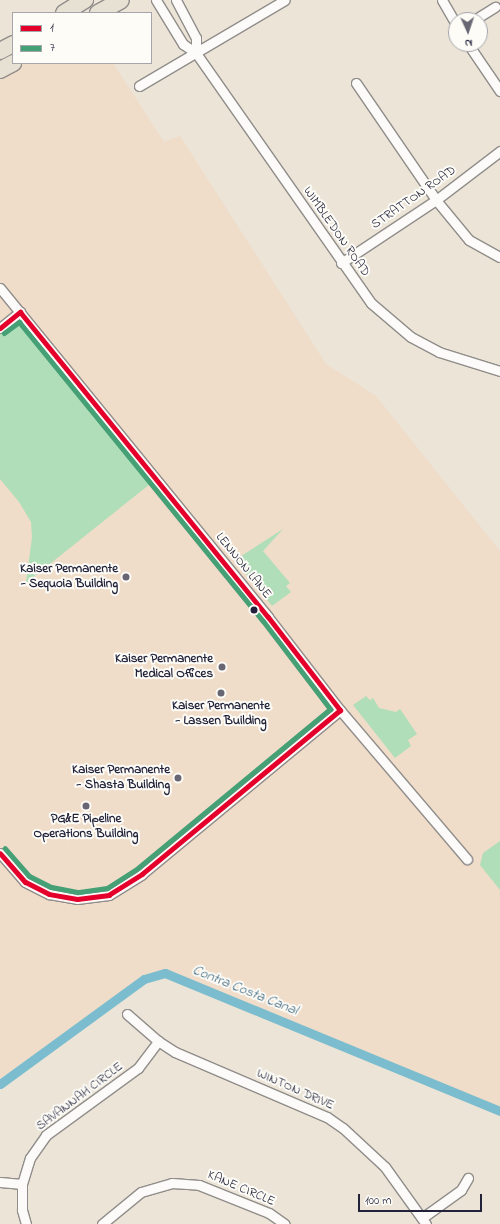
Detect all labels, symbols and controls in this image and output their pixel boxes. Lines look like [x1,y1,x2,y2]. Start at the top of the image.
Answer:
legend [12,12,152,64]
north arrow [448,12,488,52]
text: 1 [50,19,54,37]
text: N [464,35,473,51]
text: 7 [50,39,55,57]
street label: STRATTON ROAD [369,163,459,233]
street label: WIMBLEDON ROAD [299,184,373,280]
street label: LENNON LANE [212,530,274,602]
place label: Kaiser Permanente - Sequoia Building [20,562,118,593]
marker: Kaiser Permanente - Sequoia Building [121,572,131,582]
unlabelled marker [249,605,259,615]
place label: Kaiser Permanente Medical Offices [115,652,213,683]
marker: Kaiser Permanente Medical Offices [216,661,228,673]
marker: Kaiser Permanente - Lassen Building [216,688,226,698]
place label: Kaiser Permanente - Lassen Building [172,699,270,730]
place label: Kaiser Permanente - Shasta Building [72,763,170,794]
marker: Kaiser Permanente - Shasta Building [173,773,183,783]
marker: PG&E Pipeline Operations Building [81,801,91,811]
place label: PG&E Pipeline Operations Building [34,812,138,843]
water label: Contra Costa Canal [190,962,300,1020]
street label: SAVANNAH CIRCLE [34,1059,126,1135]
street label: WINTON DRIVE [254,1066,336,1114]
street label: KANE CIRCLE [205,1168,277,1210]
scale bar [360,1186,484,1212]
text: 100 m [365,1192,392,1210]

